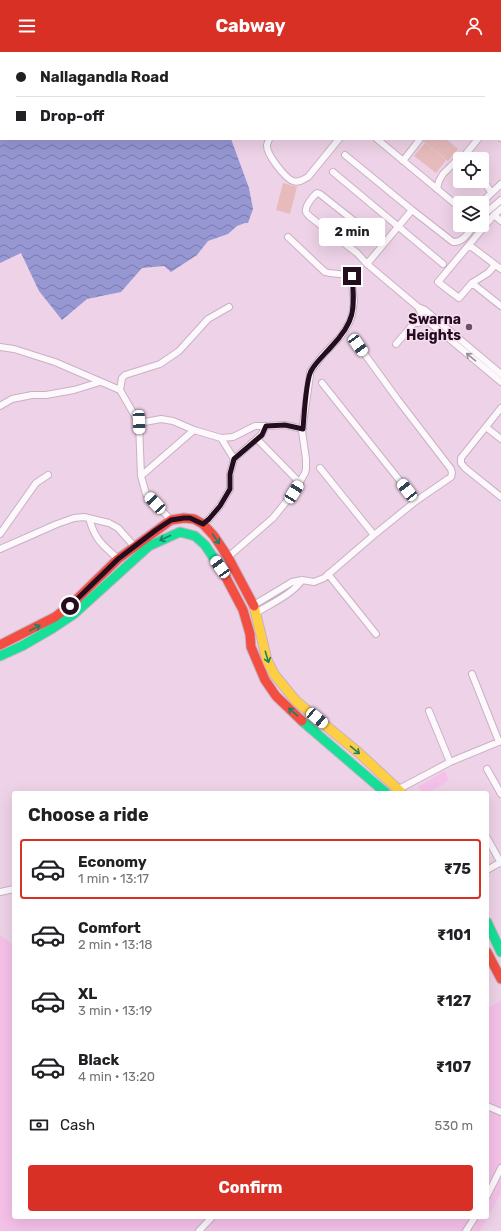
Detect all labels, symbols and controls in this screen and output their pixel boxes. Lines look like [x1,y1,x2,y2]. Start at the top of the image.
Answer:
icon: menu [16,15,38,37]
text: Cabway [215,15,286,37]
icon: person [463,15,485,37]
text: Nallagandla Road [40,68,169,86]
text: Drop-off [40,107,104,125]
map controls [453,152,489,232]
button: locate [453,152,489,188]
button: layers [453,196,489,232]
callout: 2 min [319,218,385,246]
text: 2 min [334,224,370,239]
route end [343,267,361,285]
place label: Swarna Heights [406,311,461,344]
marker: Swarna Heights [464,322,474,332]
car [346,332,370,358]
one-way arrow [466,352,476,361]
car [133,410,145,434]
car [395,477,419,503]
car [283,479,305,505]
car [142,490,168,516]
one-way arrow [212,534,220,545]
one-way arrow [160,535,172,542]
car [208,554,232,580]
route start [61,597,79,615]
one-way arrow [29,623,41,631]
one-way arrow [264,651,271,664]
car [304,706,330,730]
one-way arrow [287,708,298,717]
one-way arrow [350,746,361,755]
text: Choose a ride [28,804,149,826]
icon: car [30,851,66,887]
text: Economy [78,853,147,871]
text: ₹75 [444,860,471,878]
text: 1 min · 13:17 [78,871,149,886]
icon: car [30,917,66,953]
text: Comfort [78,919,141,937]
text: ₹101 [437,926,471,944]
text: 2 min · 13:18 [78,937,153,952]
icon: car [30,983,66,1019]
text: XL [78,985,97,1003]
text: ₹127 [436,992,471,1010]
text: 3 min · 13:19 [78,1003,152,1018]
icon: car [30,1049,66,1085]
text: Black [78,1051,119,1069]
text: ₹107 [436,1058,471,1076]
text: 4 min · 13:20 [78,1069,155,1084]
icon: cash [28,1114,50,1136]
text: Cash [60,1116,95,1134]
text: 530 m [434,1118,473,1133]
button: Confirm [28,1165,473,1211]

